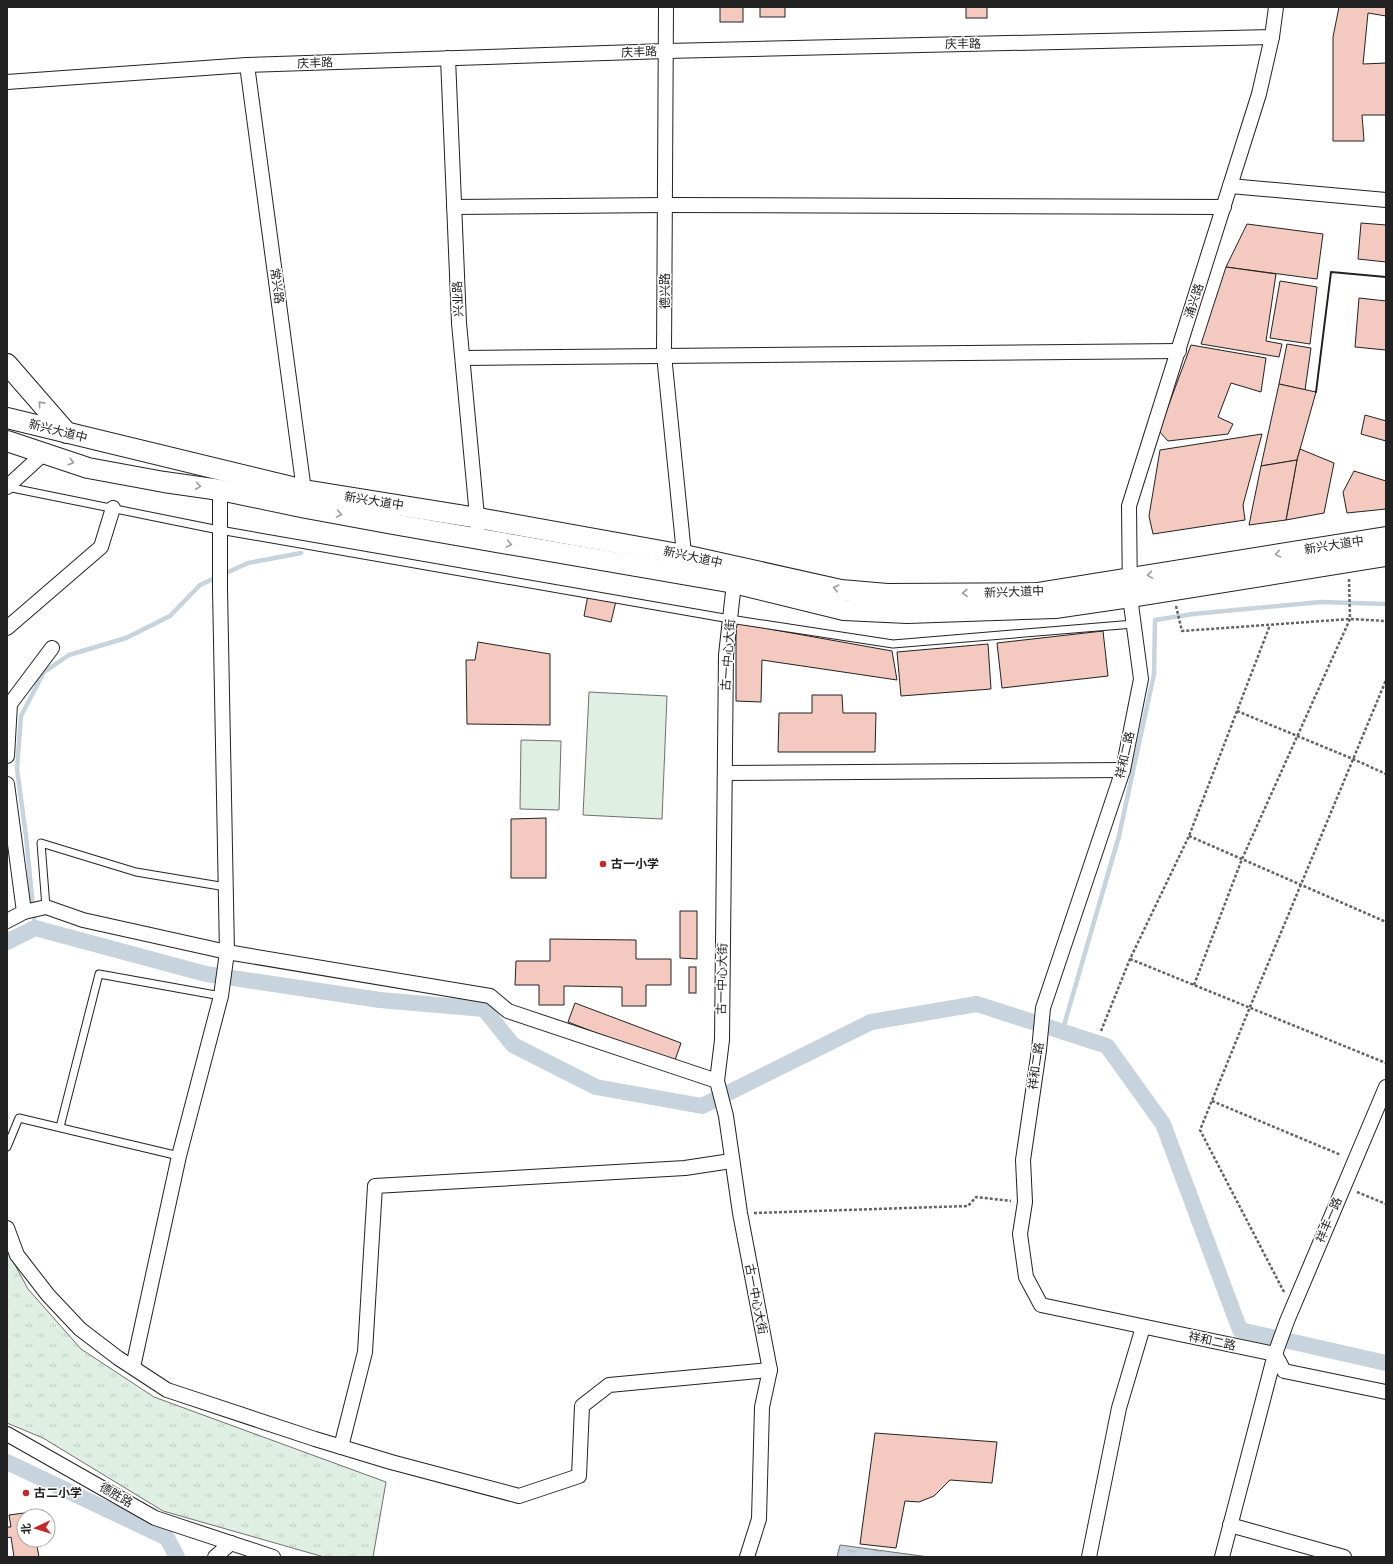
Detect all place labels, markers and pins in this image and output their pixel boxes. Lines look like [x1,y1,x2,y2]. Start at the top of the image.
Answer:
place label: 古一小学 [611,857,659,871]
marker: 古一小学 [598,859,608,869]
place label: 古二小学 [34,1486,82,1500]
marker: 古二小学 [21,1488,31,1498]

